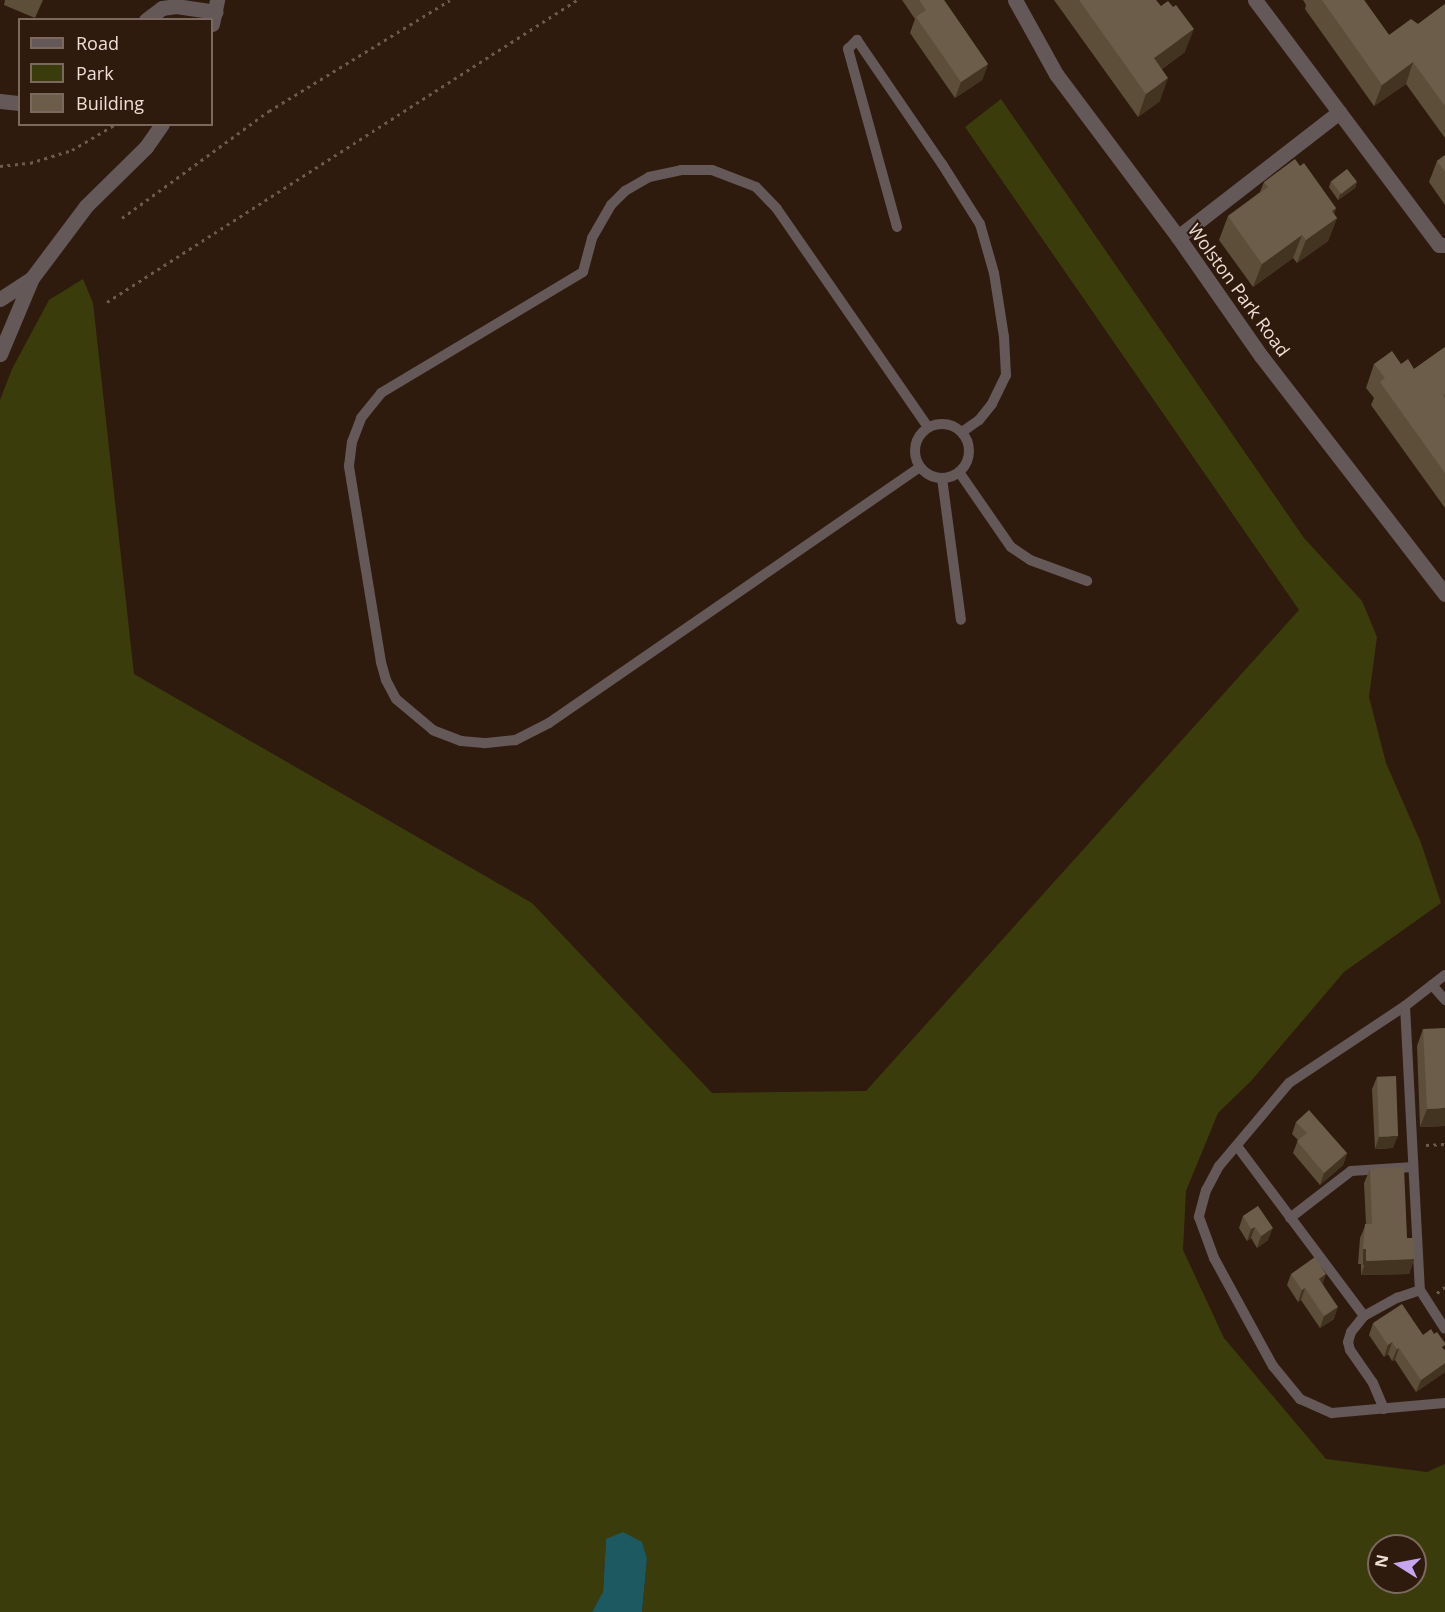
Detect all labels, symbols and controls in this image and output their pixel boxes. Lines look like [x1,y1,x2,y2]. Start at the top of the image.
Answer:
legend [18,18,213,126]
text: Road [76,31,119,55]
text: Park [76,61,114,85]
text: Building [76,91,144,115]
street label: Wolston Park Road [1184,219,1294,361]
north arrow [1367,1534,1427,1594]
text: N [1369,1552,1393,1569]

